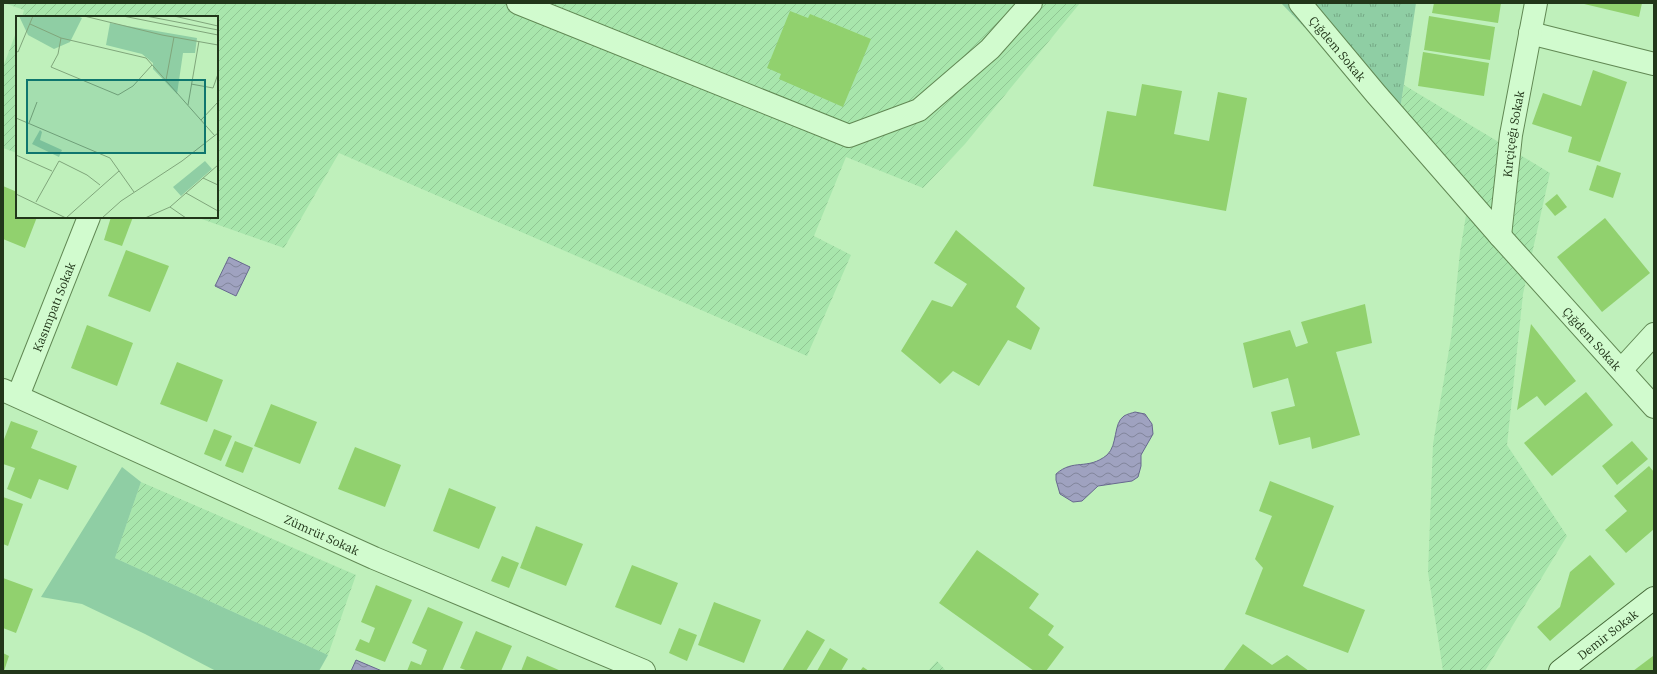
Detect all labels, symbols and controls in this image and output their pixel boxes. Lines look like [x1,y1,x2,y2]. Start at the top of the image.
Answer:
street label: Çığdem Sokak [1306,13,1369,84]
inset map [16,16,218,218]
street label: Kırçiçeğı Sokak [1499,89,1527,178]
street label: Kasımpatı Sokak [29,260,78,354]
street label: Çığdem Sokak [1560,304,1625,373]
street label: Zümrüt Sokak [282,511,362,558]
street label: Demir Sokak [1574,606,1641,662]

